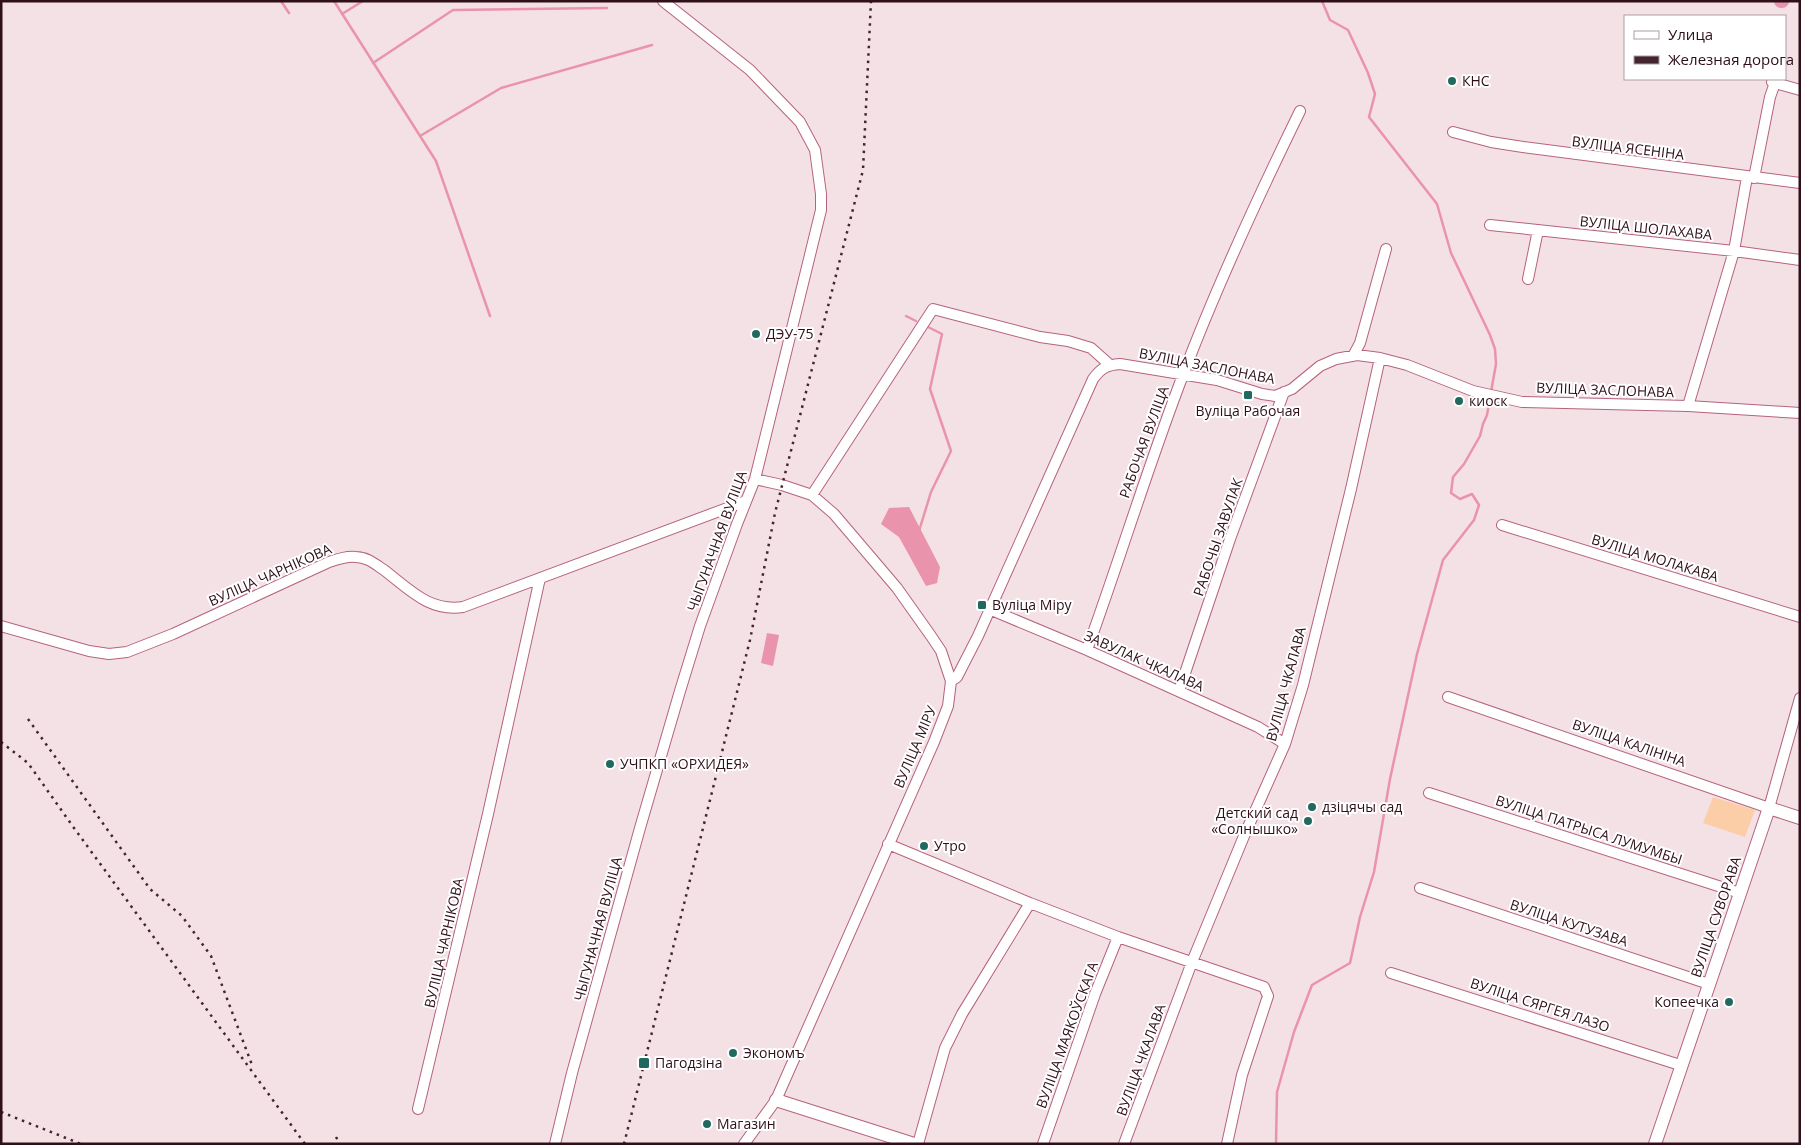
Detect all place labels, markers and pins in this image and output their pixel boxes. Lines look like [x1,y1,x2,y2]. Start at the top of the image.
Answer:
place label: КНС [1462,71,1490,90]
marker: КНС [1446,75,1458,87]
place label: ДЭУ-75 [766,324,814,343]
marker: ДЭУ-75 [750,328,762,340]
marker: Вуліца Рабочая [1242,389,1254,401]
place label: киоск [1469,391,1508,410]
marker: киоск [1453,395,1465,407]
place label: Вуліца Рабочая [1196,401,1300,420]
place label: Вуліца Міру [992,595,1072,614]
marker: Вуліца Міру [976,599,988,611]
place label: УЧПКП «ОРХИДЕЯ» [620,754,749,773]
marker: УЧПКП «ОРХИДЕЯ» [604,758,616,770]
place label: дзіцячы сад [1322,797,1402,816]
marker: дзіцячы сад [1306,801,1318,813]
place label: Детский сад «Солнышко» [1211,803,1298,838]
marker: Детский сад «Солнышко» [1302,815,1314,827]
place label: Утро [934,836,966,855]
marker: Утро [918,840,930,852]
place label: Копеечка [1654,992,1719,1011]
marker: Копеечка [1723,996,1735,1008]
place label: Экономъ [743,1043,805,1062]
marker: Экономъ [727,1047,739,1059]
place label: Пагодзіна [655,1053,722,1072]
marker: Пагодзіна [637,1056,651,1070]
place label: Магазин [717,1114,776,1133]
marker: Магазин [701,1118,713,1130]

